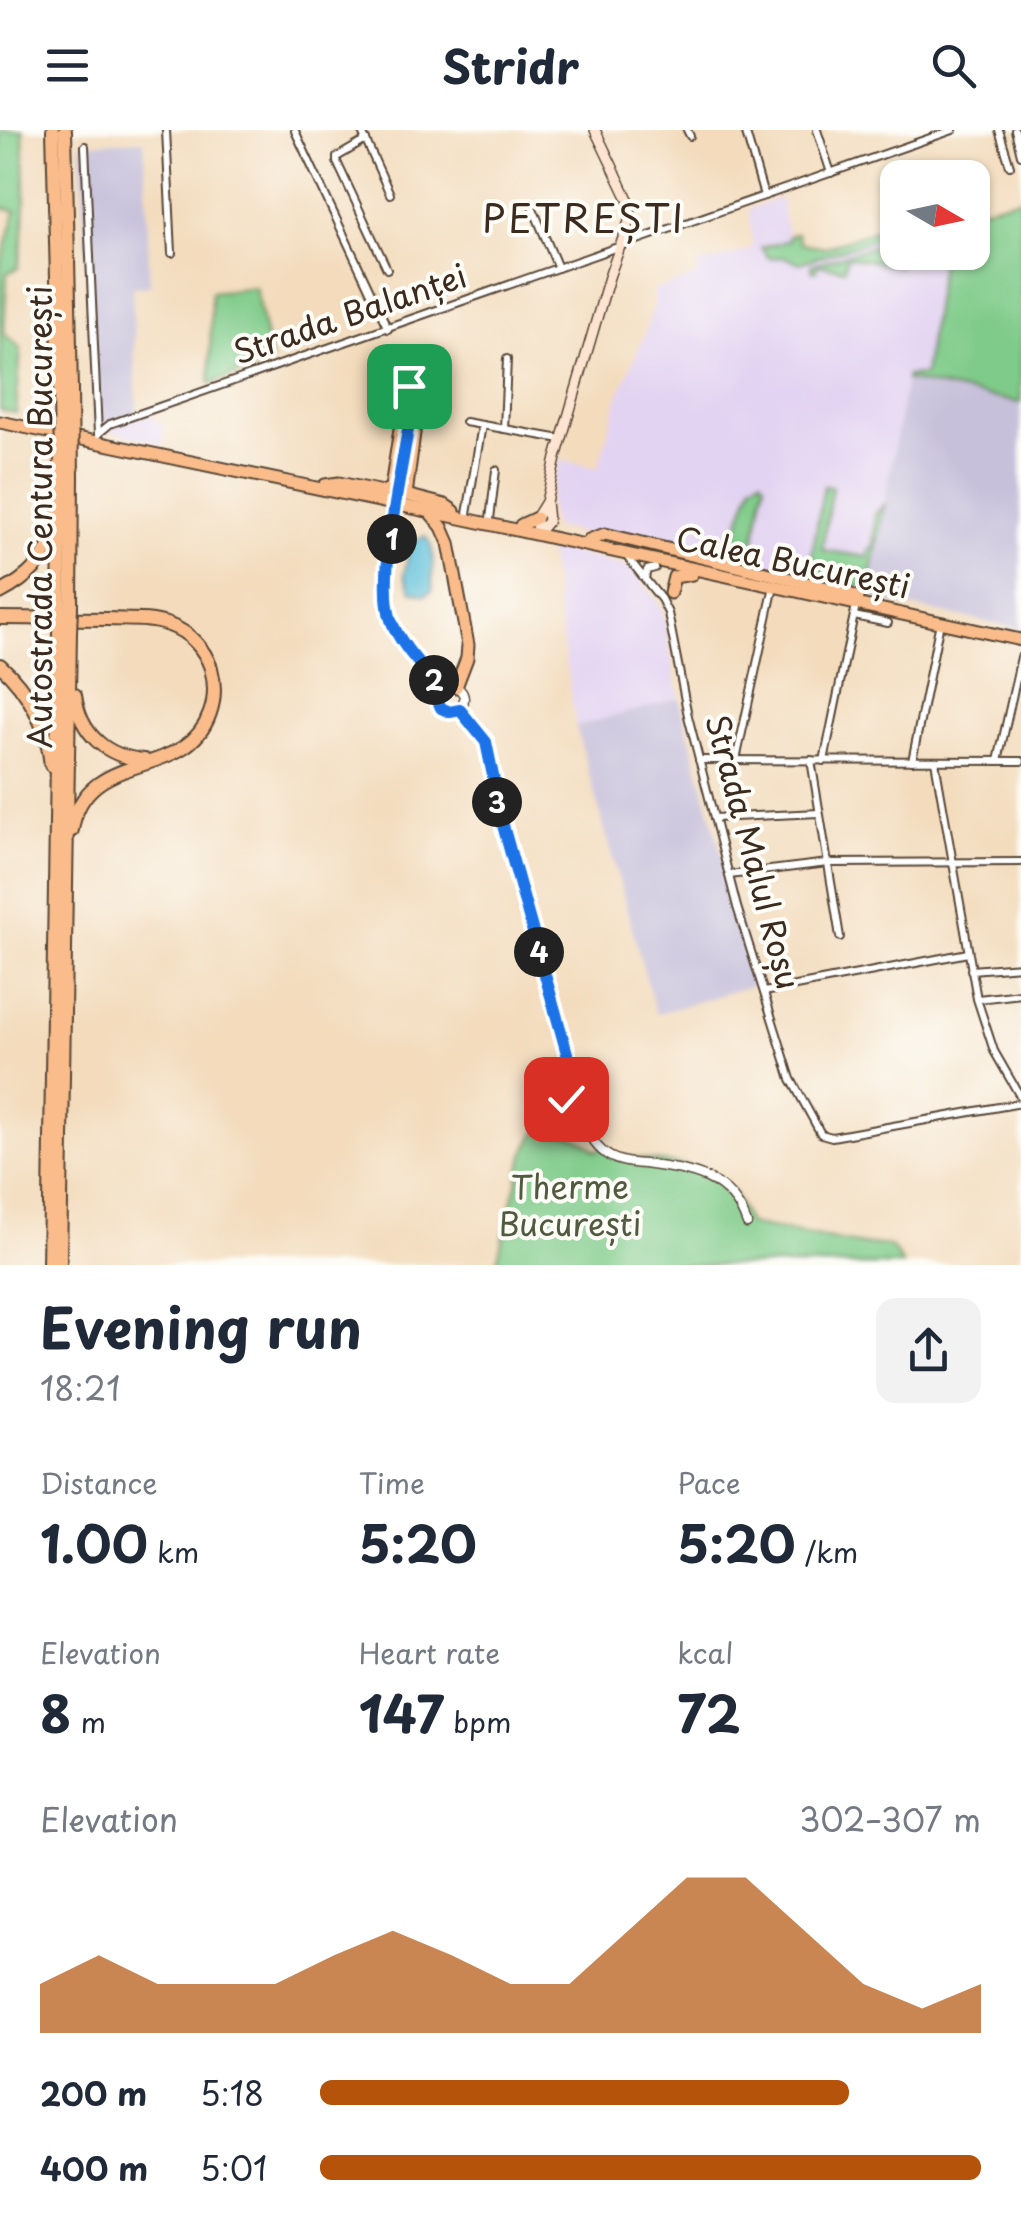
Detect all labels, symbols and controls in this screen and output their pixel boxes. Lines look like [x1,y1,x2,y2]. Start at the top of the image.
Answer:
text: Stridr [442,31,579,99]
icon: menu [40,38,95,93]
icon: search [926,38,981,93]
north arrow [880,160,990,270]
map controls [880,160,990,270]
district label: PETREȘTI [482,189,686,246]
street label: Strada Balanței [226,251,473,376]
street label: Autostrada Centura București [15,286,63,748]
pin [367,344,452,429]
icon: arrive [382,359,437,414]
street label: Calea București [672,513,915,609]
pin: 1 [367,514,417,564]
text: 1 [385,517,399,560]
pin: 2 [409,655,459,705]
text: 2 [424,658,444,701]
street label: Strada Malul Roșu [694,709,814,994]
pin: 3 [472,777,522,827]
text: 3 [488,780,506,823]
pin: 4 [514,927,564,977]
text: 4 [529,930,549,973]
pin [524,1057,609,1142]
icon: check [539,1072,594,1127]
park label: Therme București [498,1162,642,1247]
text: Evening run [40,1285,362,1368]
button: share [876,1298,981,1403]
text: 18:21 [40,1364,121,1412]
text: Distance [40,1461,158,1504]
text: Time [359,1461,425,1504]
text: Pace [677,1461,741,1504]
text: 1.00 [40,1504,148,1580]
text: 5:20 [359,1504,477,1580]
text: 5:20 [677,1504,796,1580]
text: km [148,1530,199,1573]
text: /km [796,1530,858,1573]
text: Elevation [40,1631,161,1674]
text: Heart rate [359,1631,500,1674]
text: kcal [677,1631,733,1674]
text: 8 [40,1674,71,1750]
text: 147 [359,1674,444,1750]
text: 72 [677,1674,740,1750]
text: m [71,1700,106,1743]
text: bpm [444,1700,511,1743]
text: Elevation [40,1795,178,1843]
text: 302–307 m [799,1795,981,1843]
text: 200 m [40,2069,147,2117]
text: 5:18 [200,2069,264,2117]
text: 400 m [40,2144,148,2192]
text: 5:01 [200,2144,267,2192]

